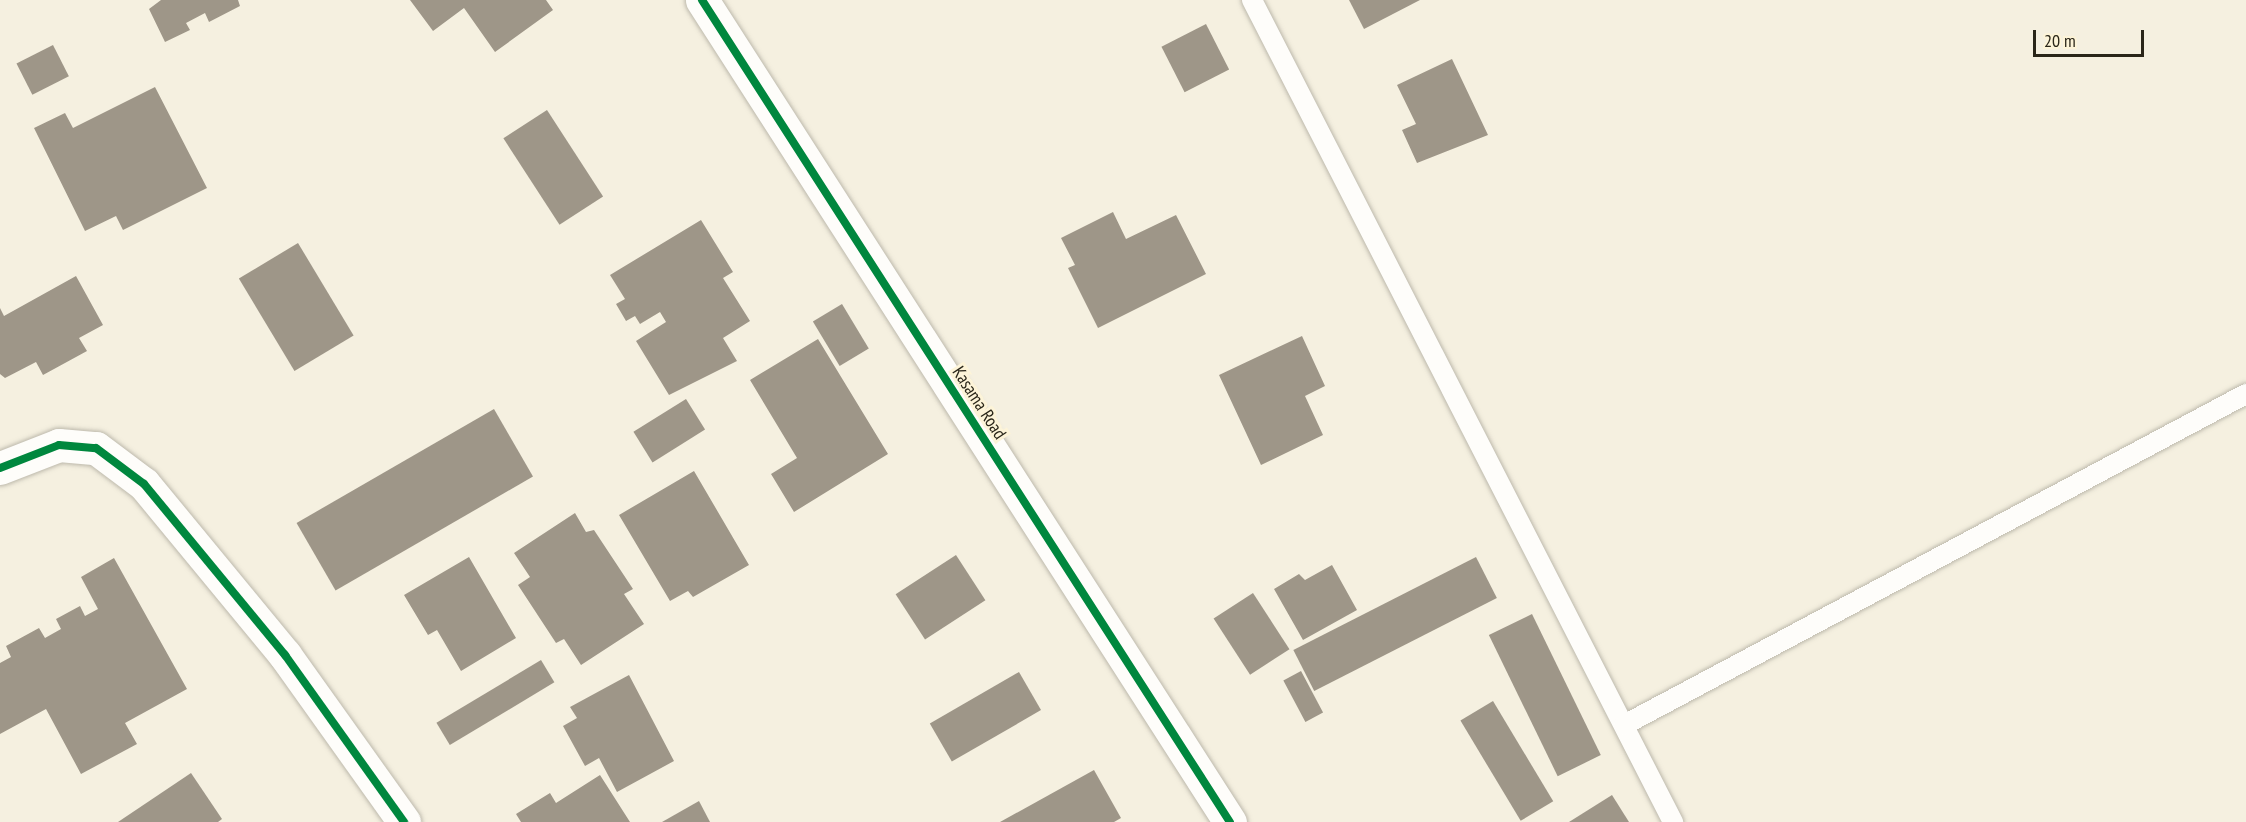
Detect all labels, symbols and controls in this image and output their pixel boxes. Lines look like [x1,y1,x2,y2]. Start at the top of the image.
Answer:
scale bar [2036,18,2147,56]
text: 20 m [2044,29,2076,52]
street label: Kasama Road [947,363,1011,443]

